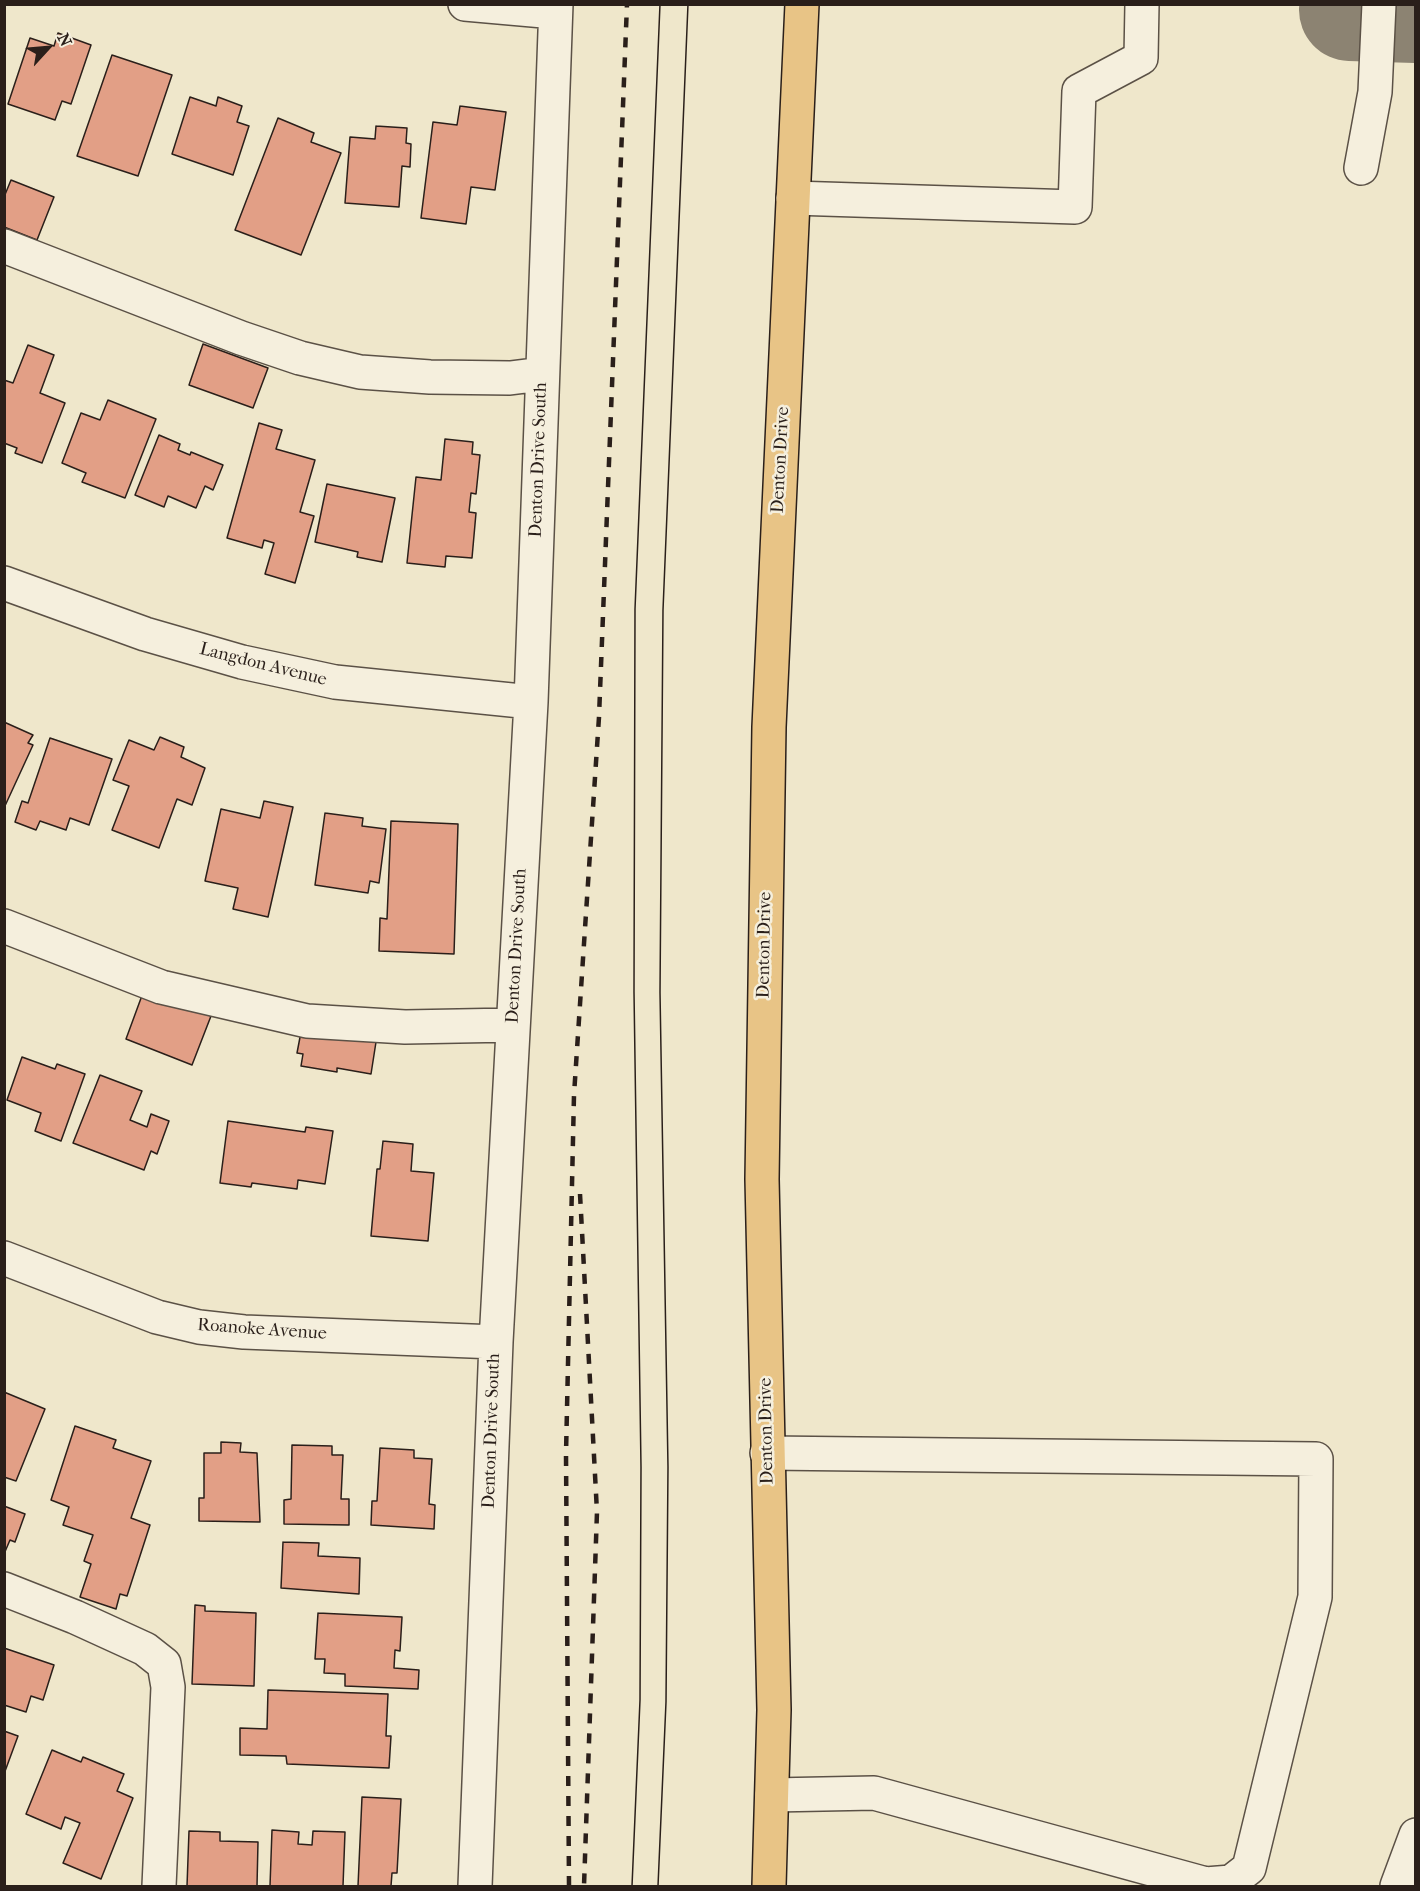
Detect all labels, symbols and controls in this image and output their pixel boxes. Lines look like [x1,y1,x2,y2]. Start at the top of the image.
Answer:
north arrow [18,18,78,78]
text: N [53,30,76,50]
street label: Denton Drive South [525,382,553,538]
street label: Denton Drive [767,406,795,514]
street label: Langdon Avenue [197,639,329,691]
street label: Denton Drive South [502,868,532,1024]
street label: Denton Drive [753,891,777,999]
street label: Roanoke Avenue [197,1315,327,1345]
street label: Denton Drive South [478,1353,506,1509]
street label: Denton Drive [755,1377,779,1485]

